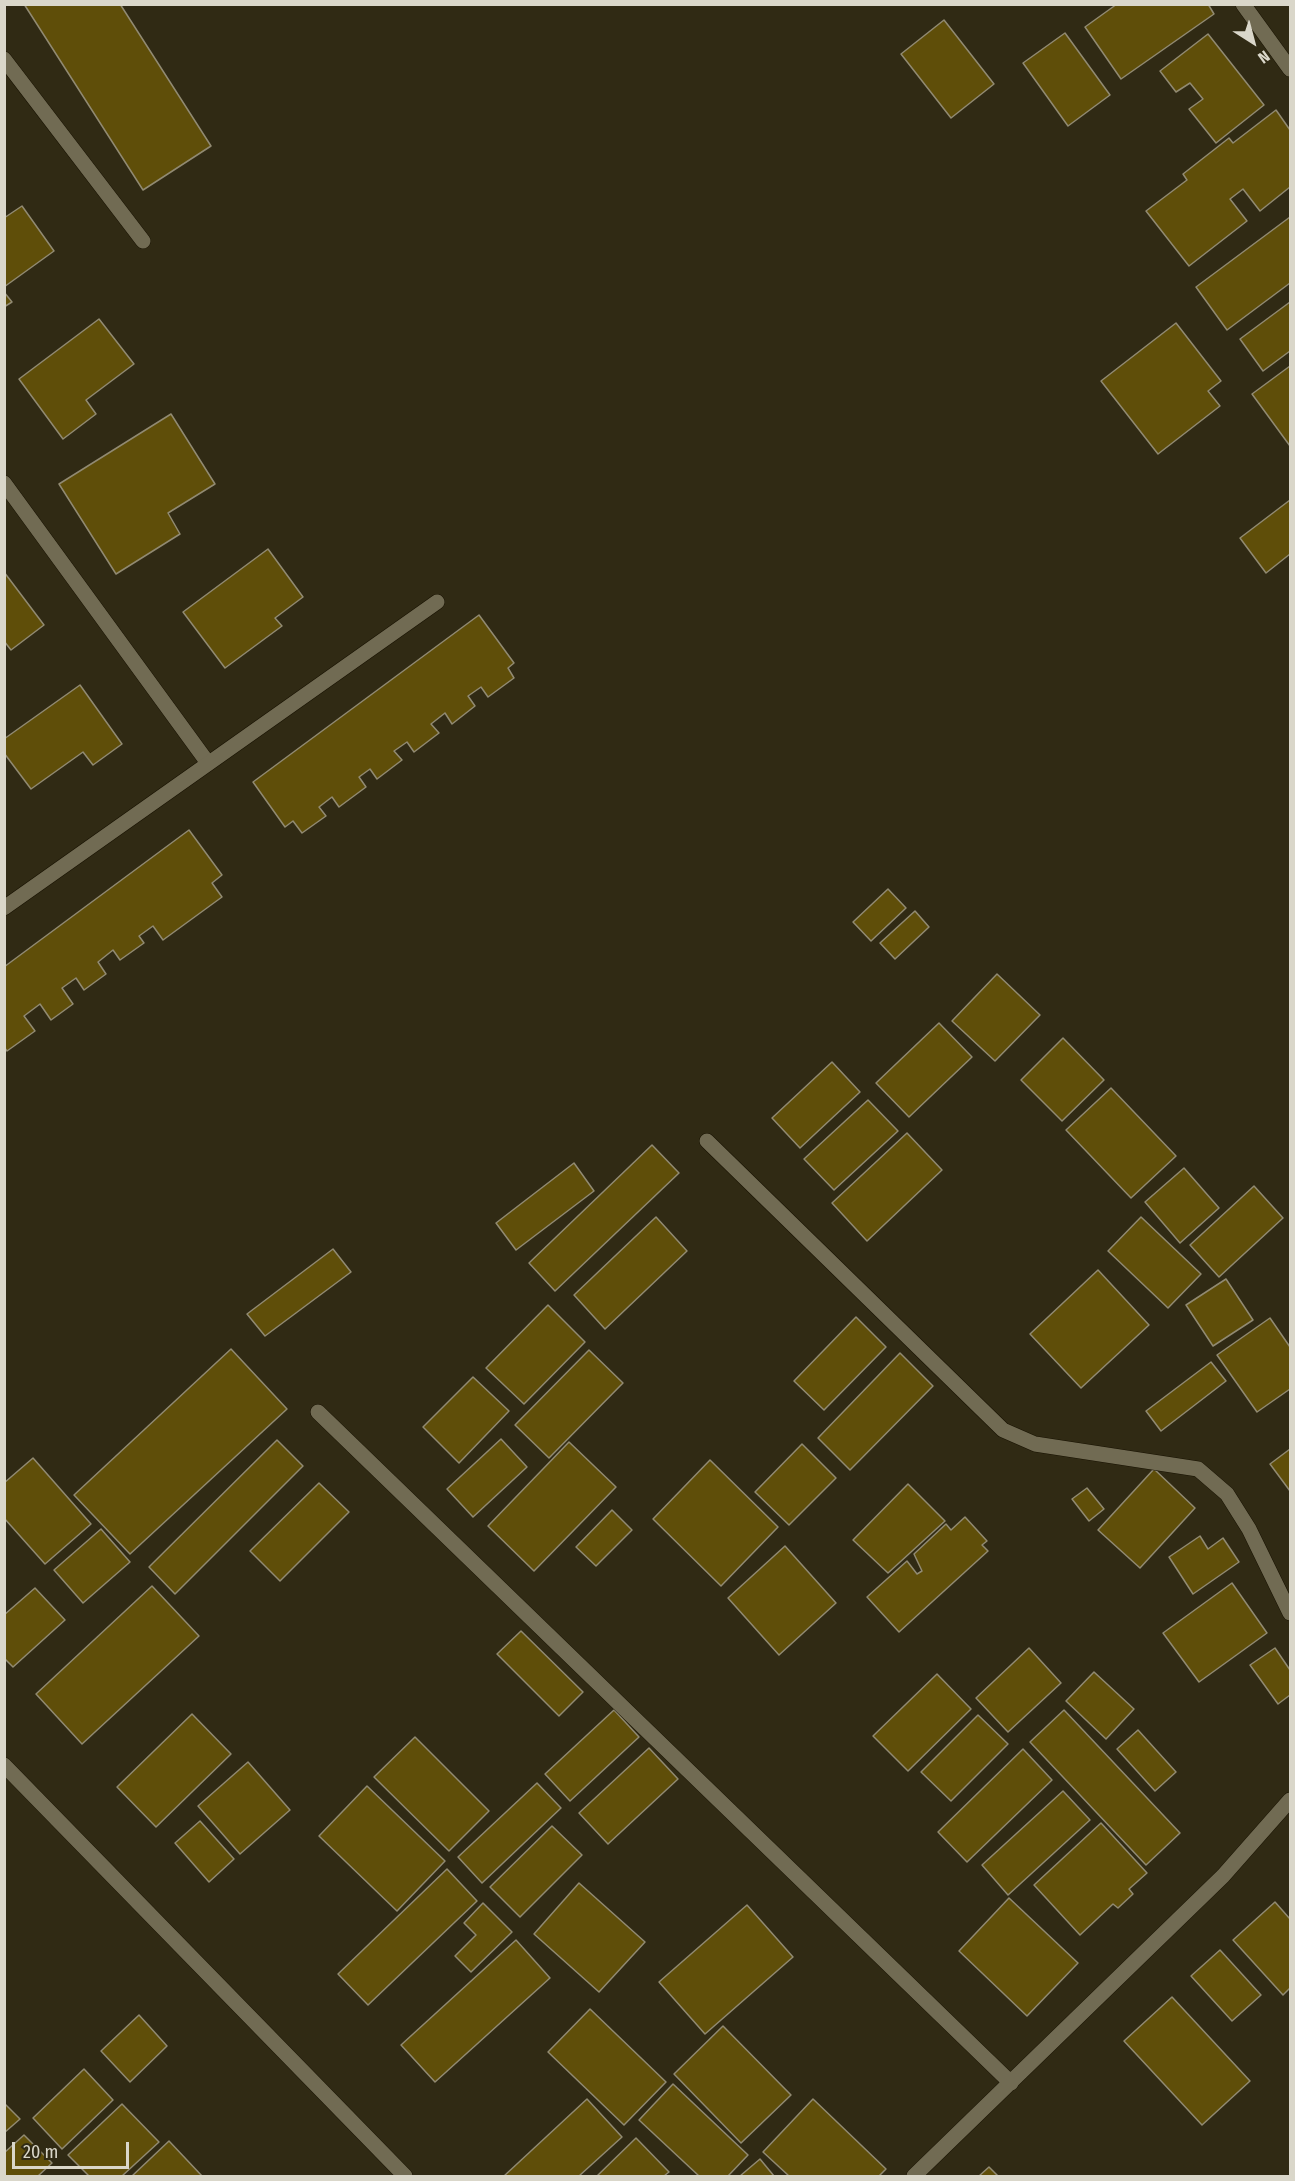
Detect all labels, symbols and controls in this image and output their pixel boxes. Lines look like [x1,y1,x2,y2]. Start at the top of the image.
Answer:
north arrow [1223,12,1283,72]
text: N [1254,46,1273,67]
scale bar [15,2130,132,2168]
text: 20 m [23,2141,58,2163]

